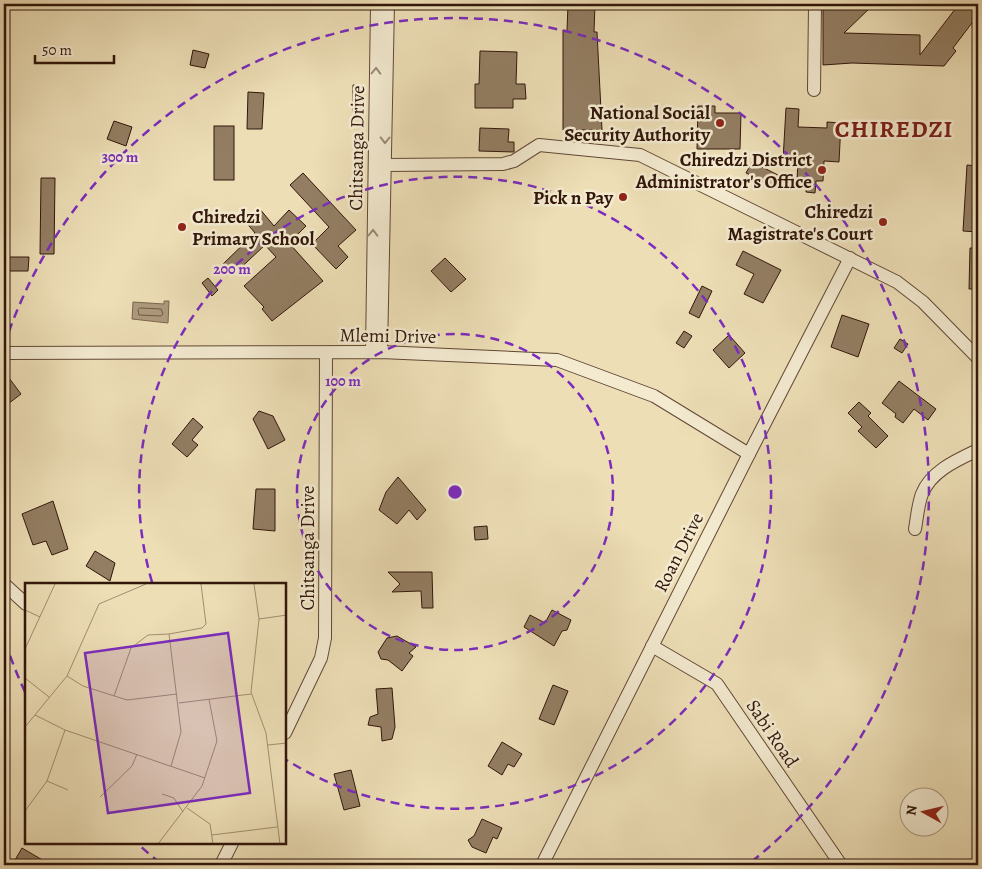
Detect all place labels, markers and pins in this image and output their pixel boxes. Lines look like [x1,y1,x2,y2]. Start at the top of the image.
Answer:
place label: National Social Security Authority [564,100,711,148]
marker: National Social Security Authority [714,117,726,129]
place label: Chiredzi District Administrator's Office [635,147,813,195]
marker: Chiredzi District Administrator's Office [816,164,828,176]
place label: Pick n Pay [533,185,614,211]
marker: Pick n Pay [617,191,629,203]
place label: Chiredzi Magistrate's Court [727,199,874,247]
place label: Chiredzi Primary School [192,204,315,252]
marker: Chiredzi Magistrate's Court [877,216,889,228]
marker: Chiredzi Primary School [176,221,188,233]
centre of rings [446,483,464,501]

